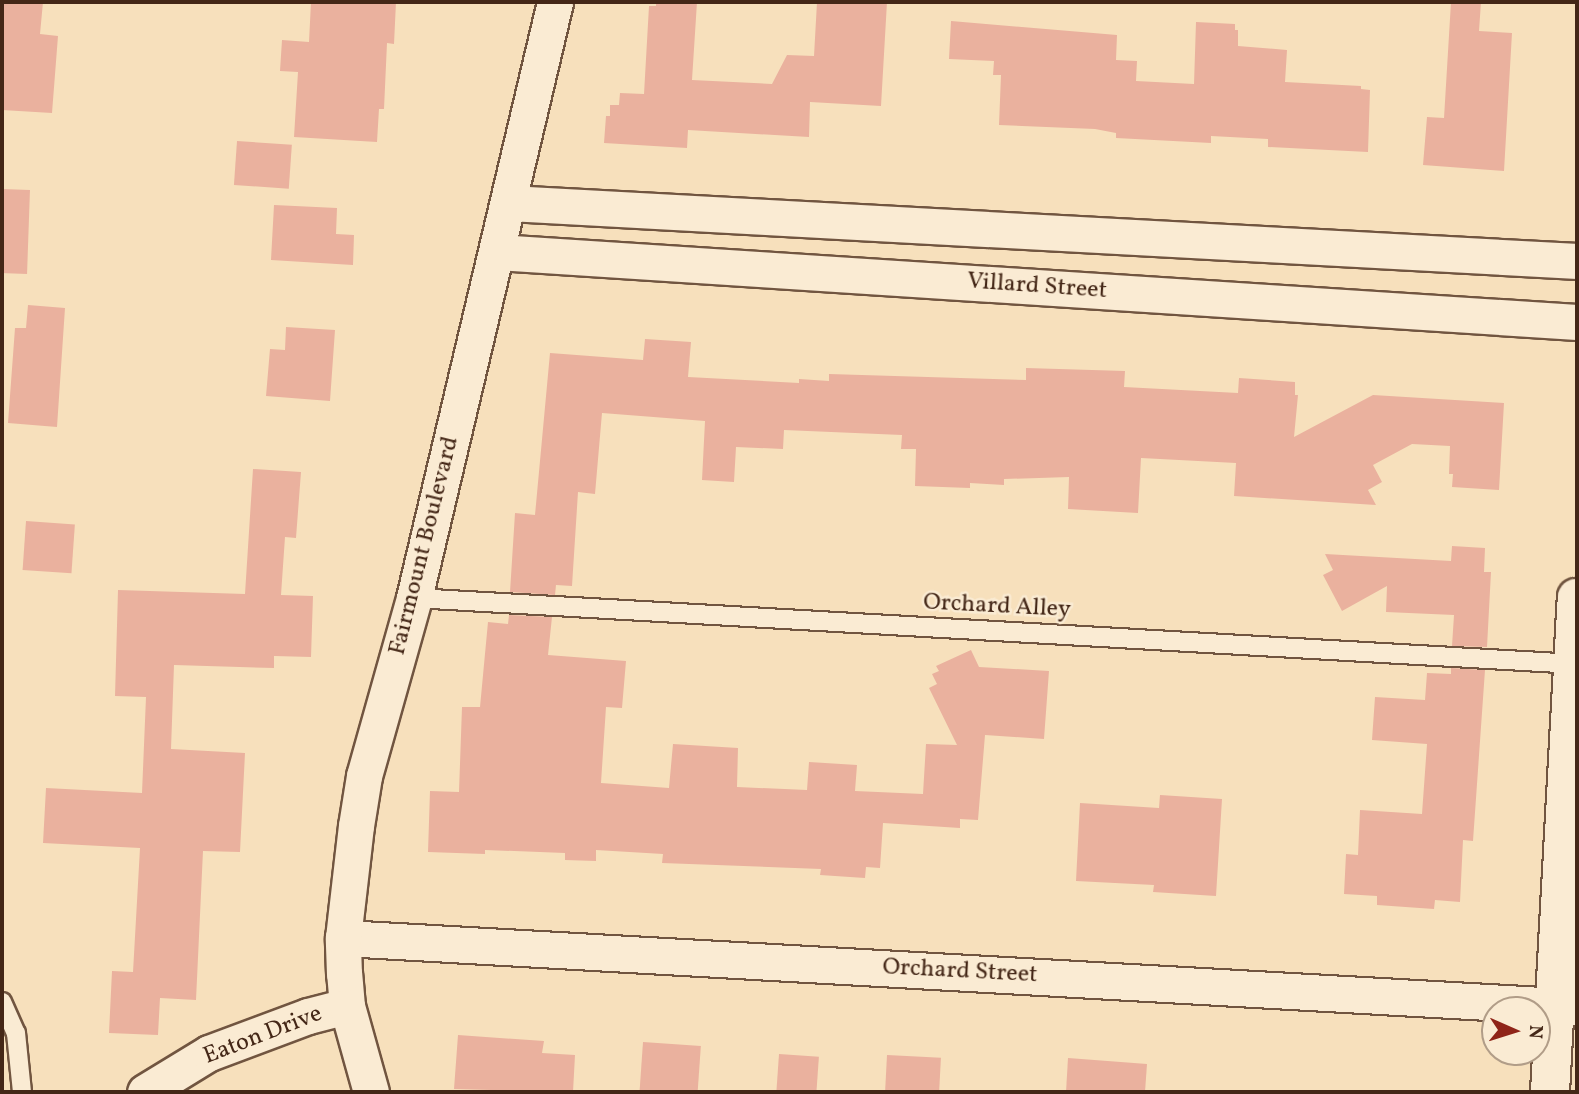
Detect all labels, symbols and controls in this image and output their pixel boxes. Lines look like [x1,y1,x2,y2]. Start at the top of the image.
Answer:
street label: Villard Street [966,268,1108,306]
street label: Fairmount Boulevard [384,434,466,658]
street label: Orchard Alley [922,589,1072,625]
street label: Orchard Street [882,954,1038,990]
north arrow [1481,996,1551,1066]
street label: Eaton Drive [200,1000,326,1072]
text: N [1522,1024,1548,1040]

